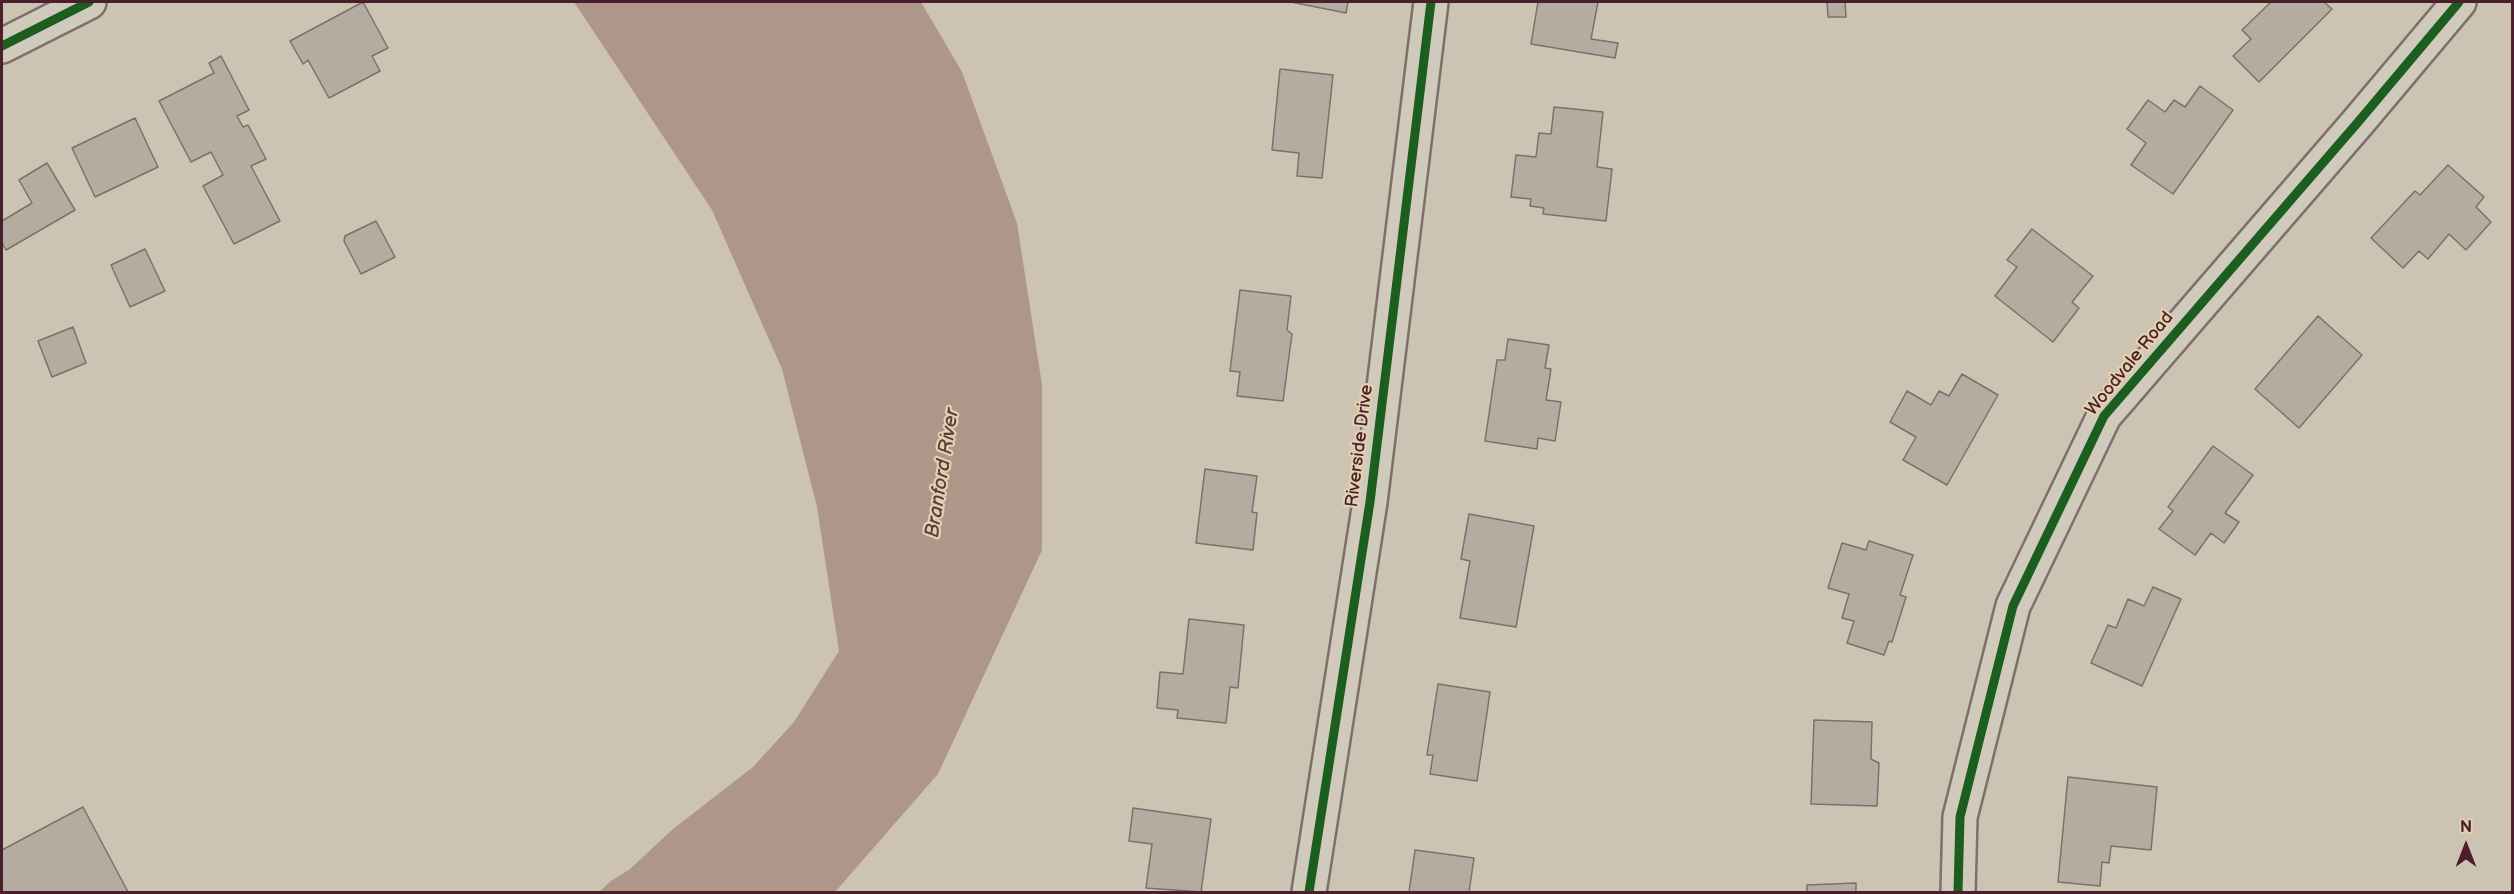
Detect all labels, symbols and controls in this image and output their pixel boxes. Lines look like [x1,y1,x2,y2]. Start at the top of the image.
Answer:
street label: Woodvale Road [2081,308,2179,420]
street label: Riverside Drive [1342,384,1378,508]
water label: Branford River [921,407,965,539]
north arrow [2436,816,2496,876]
text: N [2460,818,2472,837]

